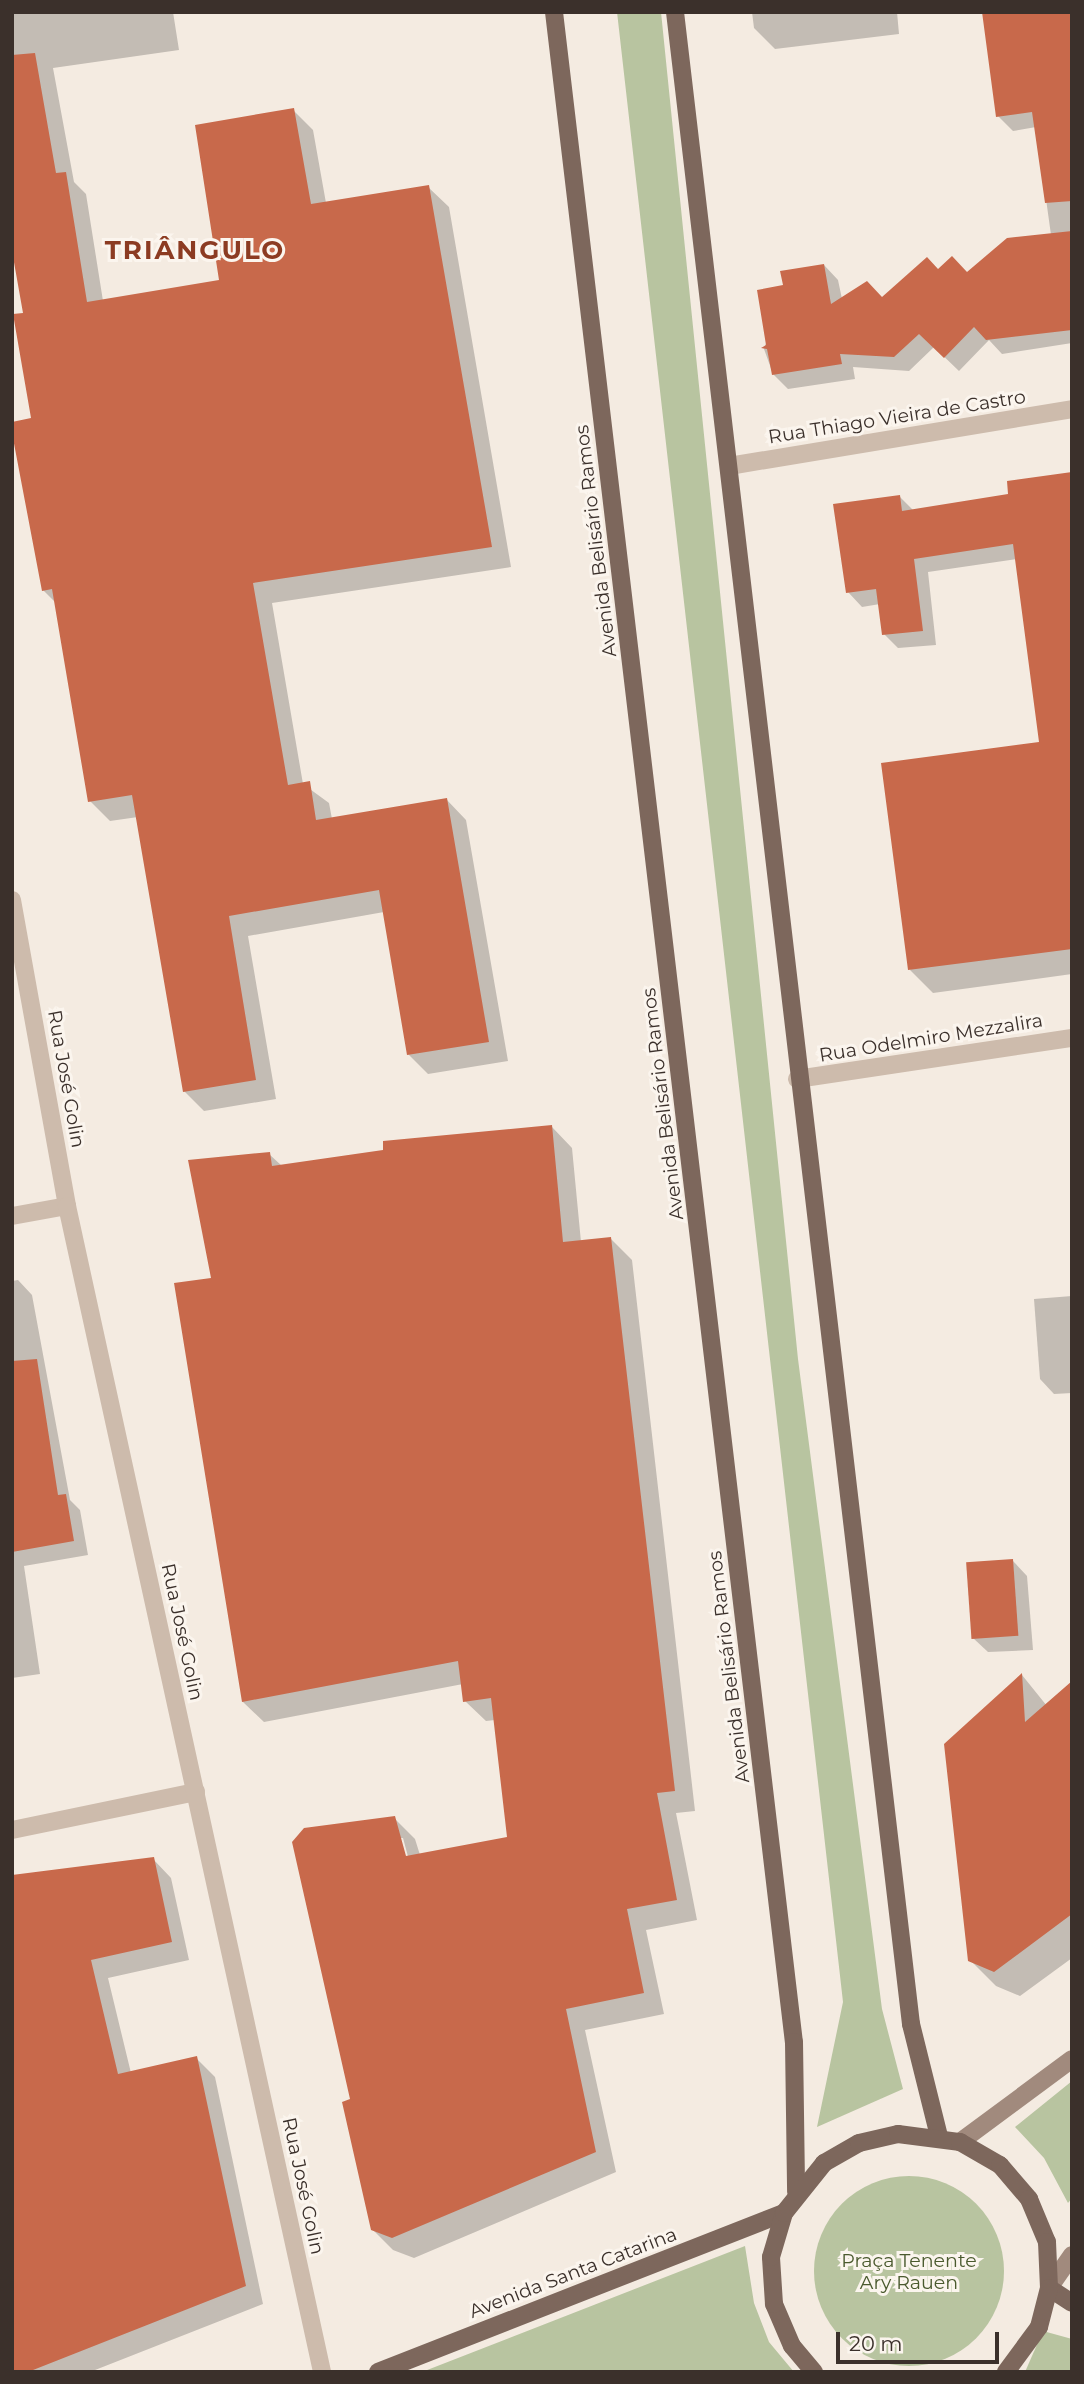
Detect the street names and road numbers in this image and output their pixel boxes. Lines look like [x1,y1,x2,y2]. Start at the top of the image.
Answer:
street label: Rua Thiago Vieira de Castro [767,385,1027,449]
street label: Avenida Belisário Ramos [570,424,622,658]
street label: Avenida Belisário Ramos [637,987,689,1221]
street label: Rua José Golin [43,1008,89,1150]
street label: Rua Odelmiro Mezzalira [818,1009,1044,1067]
street label: Avenida Belisário Ramos [703,1550,755,1784]
street label: Rua José Golin [156,1561,208,1703]
street label: Rua José Golin [277,2115,329,2257]
street label: Avenida Santa Catarina [466,2223,680,2323]

